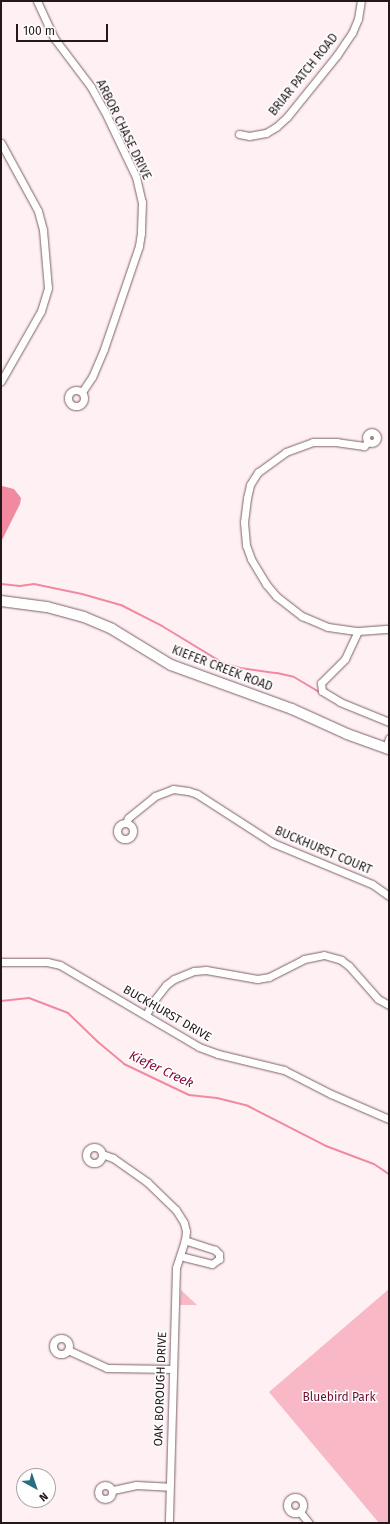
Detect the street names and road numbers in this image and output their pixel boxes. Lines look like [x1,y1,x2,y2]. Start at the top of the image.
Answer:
street label: BRIAR PATCH ROAD [266,31,342,119]
street label: ARBOR CHASE DRIVE [92,78,154,182]
street label: KIEFER CREEK ROAD [170,643,274,695]
street label: BUCKHURST COURT [272,824,374,878]
street label: BUCKHURST DRIVE [120,983,214,1045]
street label: OAK BOROUGH DRIVE [152,1331,170,1447]

